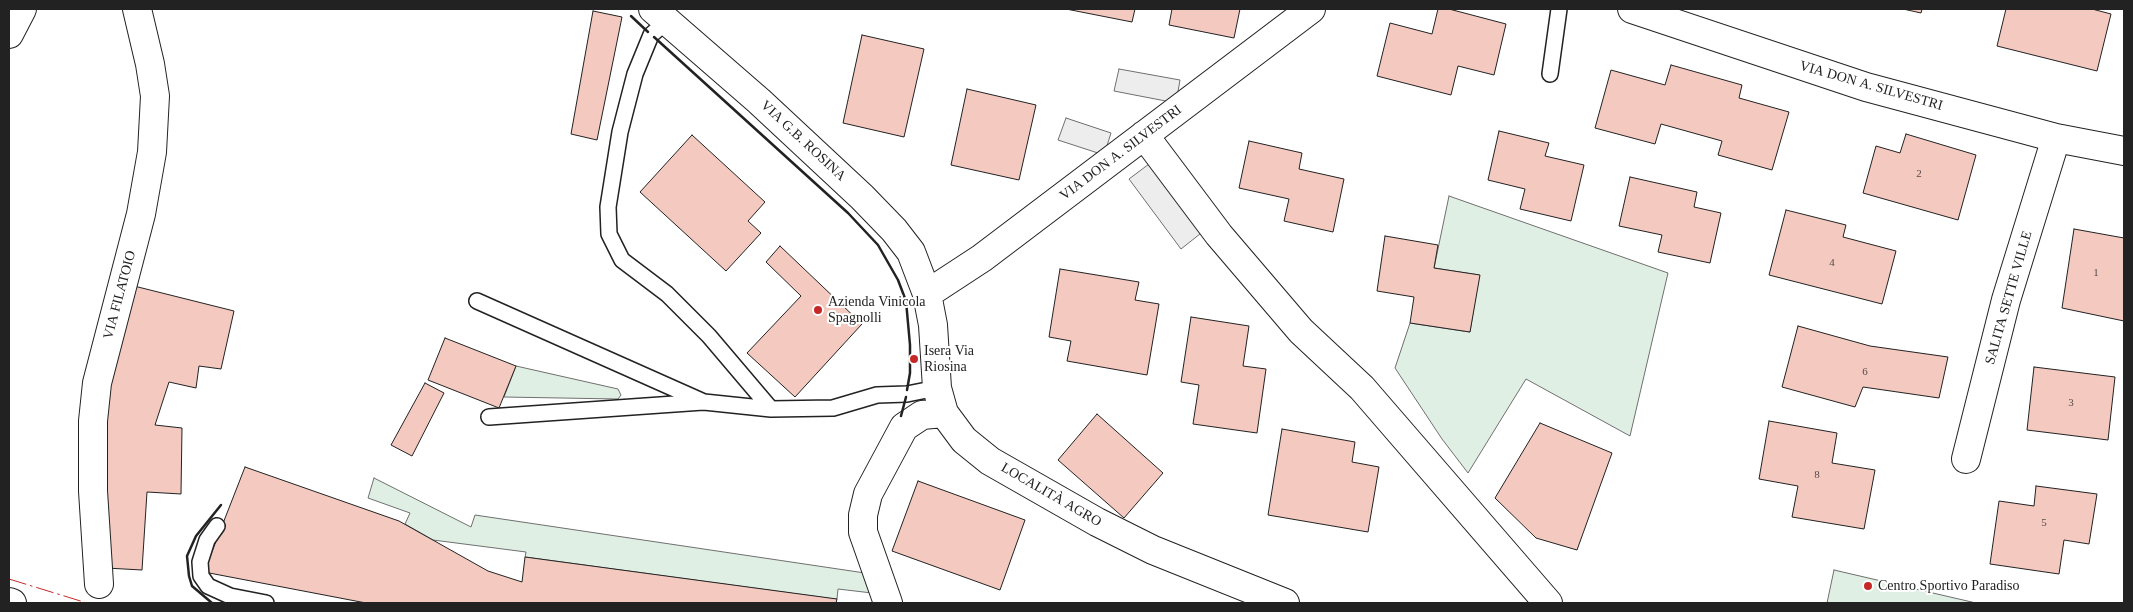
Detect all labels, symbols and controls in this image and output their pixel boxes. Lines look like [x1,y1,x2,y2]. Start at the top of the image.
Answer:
street label: VIA DON A. SILVESTRI [1798,58,1944,114]
street label: VIA G.B. ROSINA [757,97,849,185]
street label: VIA DON A. SILVESTRI [1057,102,1185,204]
house number: 2 [1916,167,1922,181]
street label: SALITA SETTE VILLE [1982,229,2036,367]
street label: VIA FILATOIO [100,249,140,341]
house number: 4 [1829,256,1835,270]
house number: 1 [2093,266,2099,280]
place label: Azienda Vinicola Spagnolli [828,294,926,326]
marker: Azienda Vinicola Spagnolli [812,304,824,316]
place label: Isera Via Riosina [924,343,974,376]
marker: Isera Via Riosina [908,353,920,365]
house number: 6 [1862,365,1868,379]
house number: 3 [2068,396,2074,410]
street label: LOCALITÀ AGRO [998,459,1104,531]
house number: 8 [1814,468,1820,482]
house number: 5 [2041,516,2047,530]
place label: Centro Sportivo Paradiso [1878,578,2020,594]
marker: Centro Sportivo Paradiso [1862,580,1874,592]

